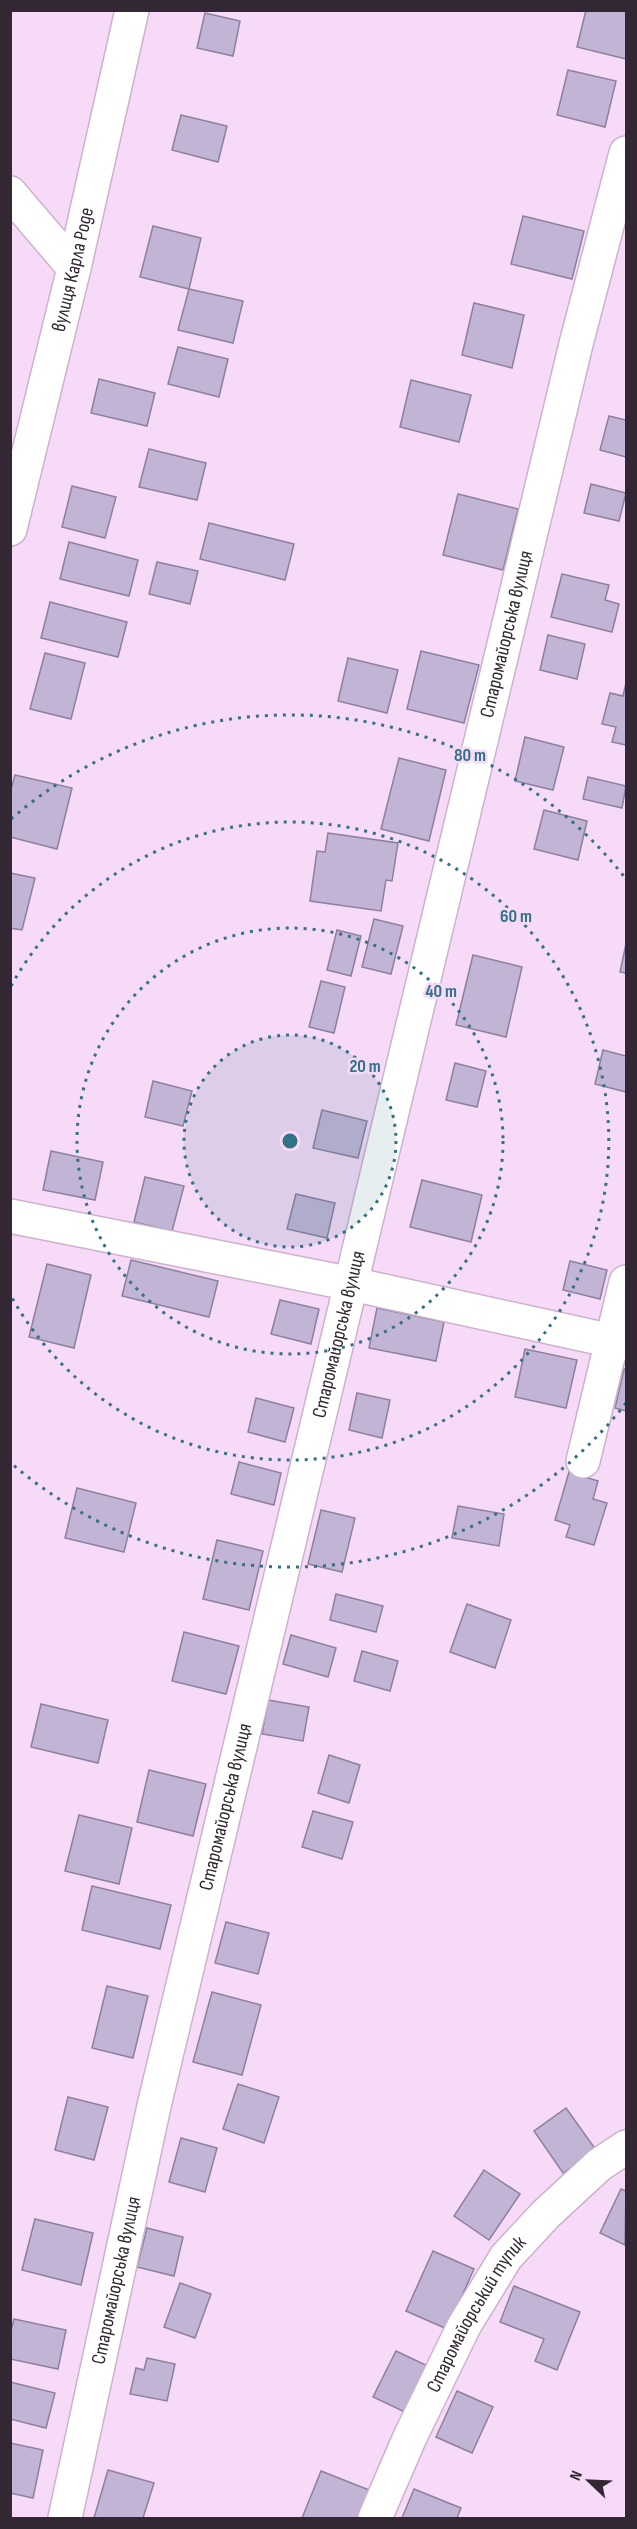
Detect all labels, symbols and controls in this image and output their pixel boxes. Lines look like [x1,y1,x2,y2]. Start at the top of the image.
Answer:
street label: вулиця Карла Роде [47,205,99,334]
street label: Старомайорська вулиця [475,548,538,720]
text: 80 m [454,745,486,766]
text: 60 m [500,906,532,927]
text: 40 m [425,981,457,1002]
text: 20 m [349,1056,381,1077]
centre of rings [280,1131,300,1151]
street label: Старомайорська вулиця [307,1248,370,1420]
street label: Старомайорська вулиця [194,1721,257,1893]
street label: Старомайорська вулиця [87,2194,146,2367]
street label: Старомайорський тупик [421,2231,532,2396]
north arrow [559,2451,619,2511]
text: N [566,2468,587,2483]

